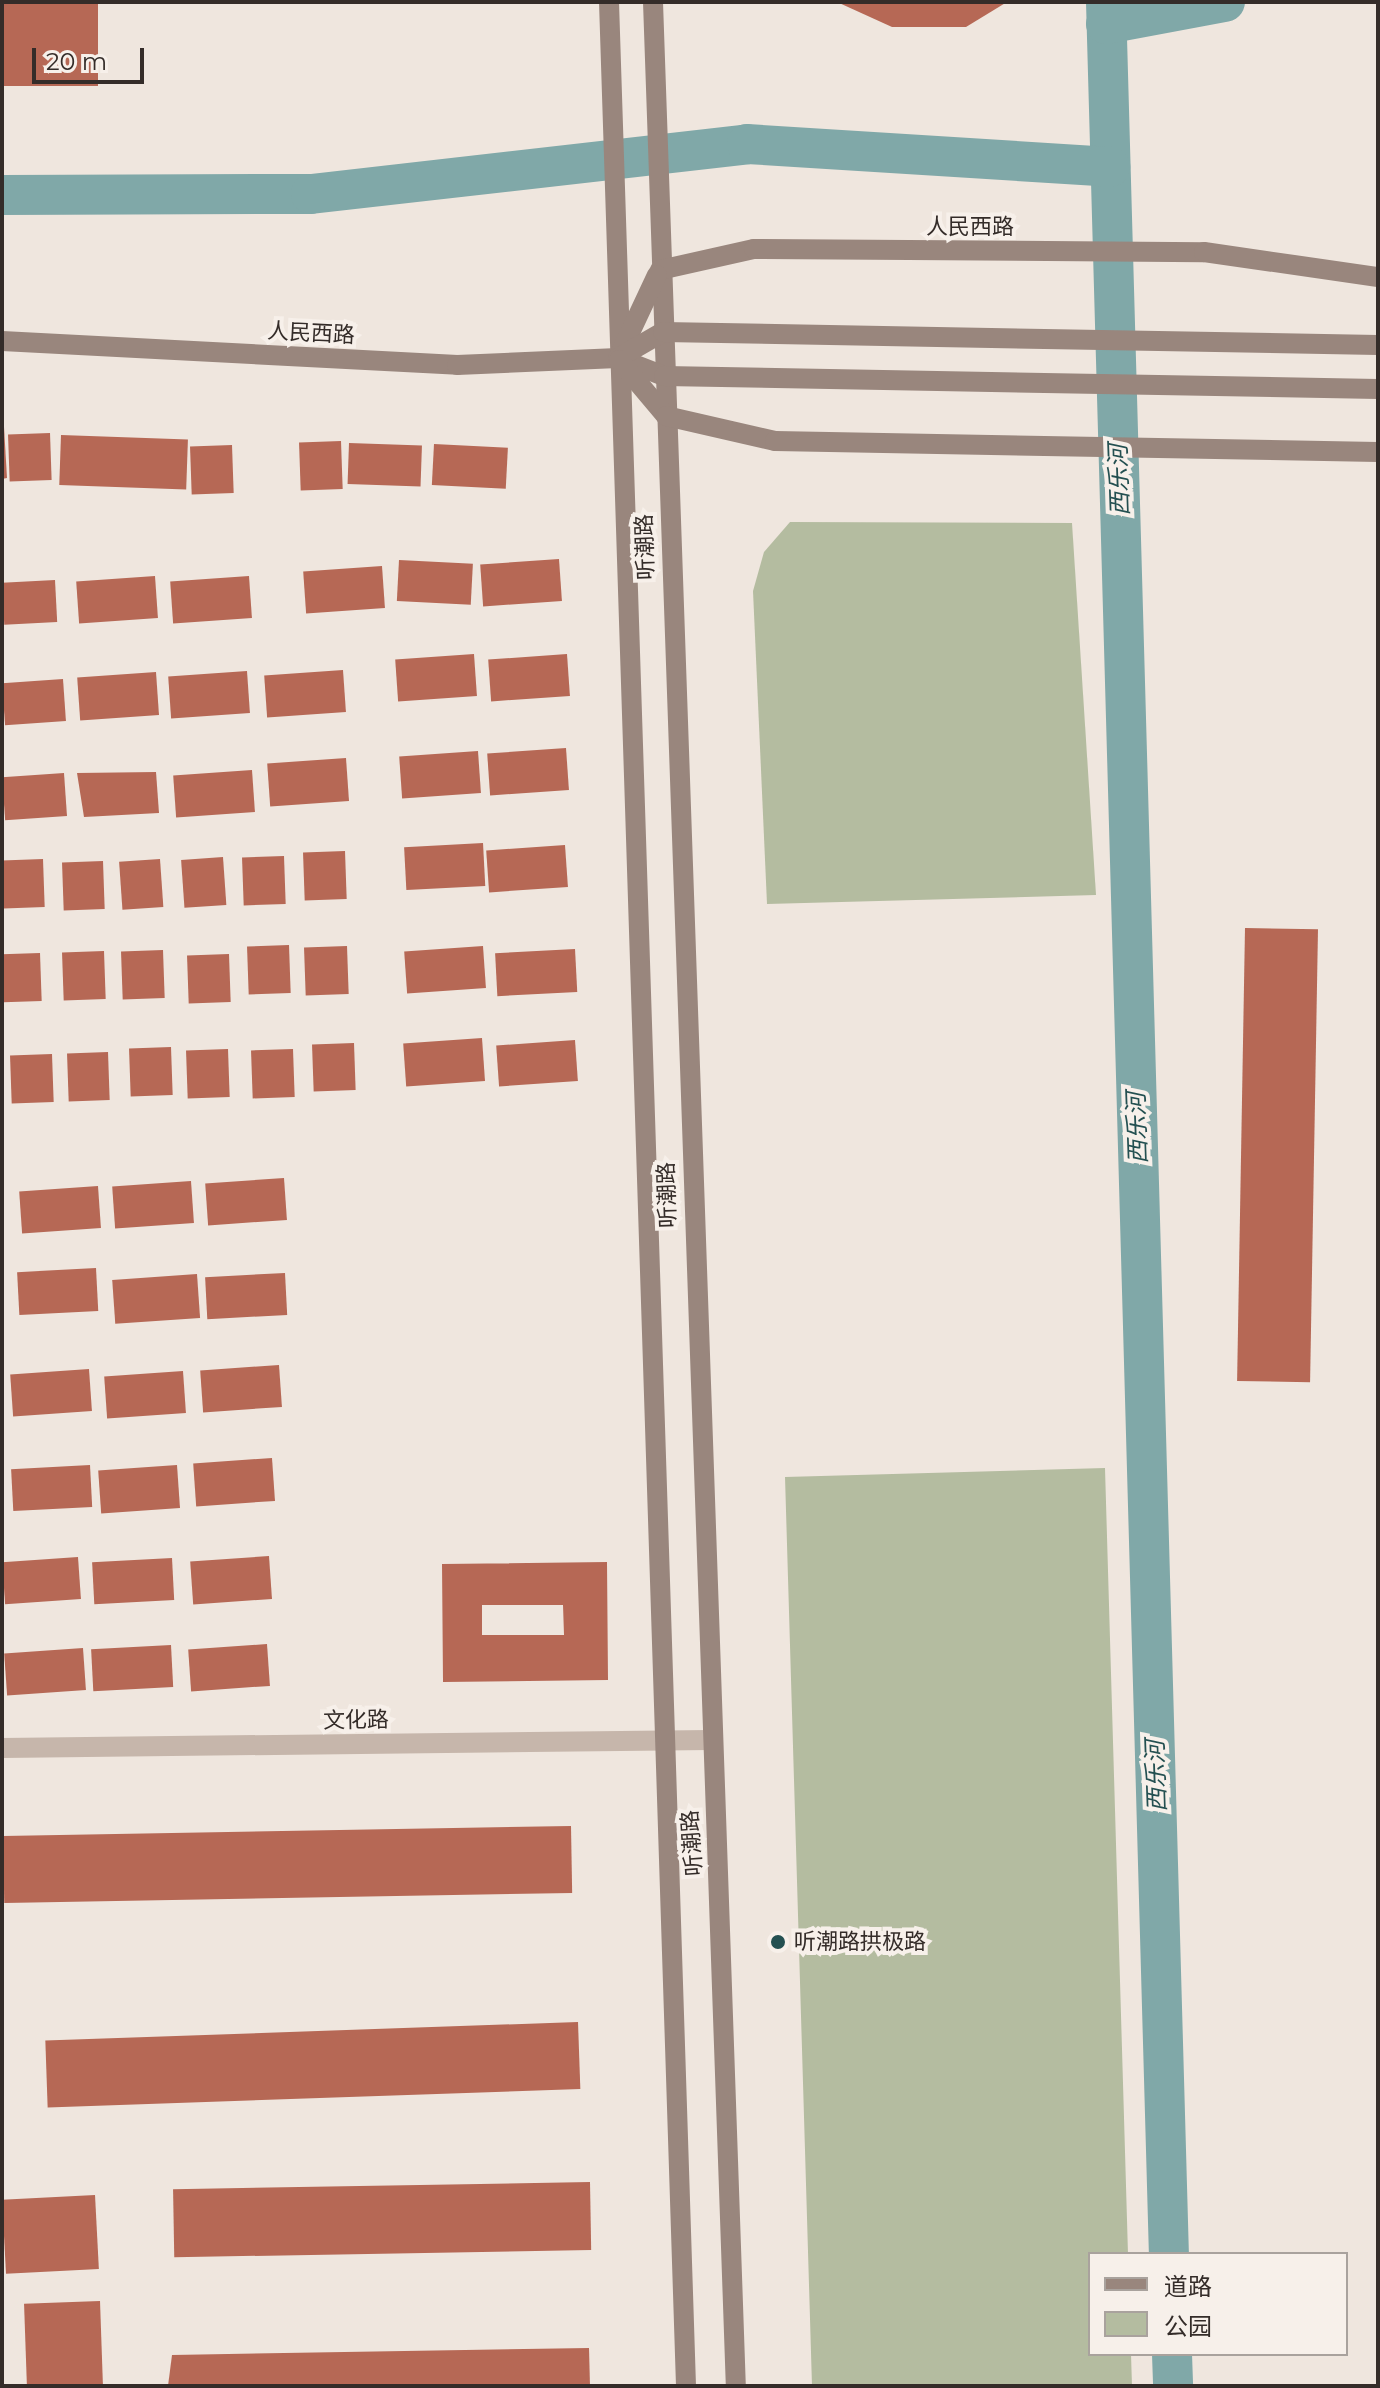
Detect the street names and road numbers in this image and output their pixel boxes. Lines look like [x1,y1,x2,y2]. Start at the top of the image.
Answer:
street label: 人民西路 [926,214,1014,240]
street label: 人民西路 [266,318,356,348]
street label: 听潮路 [631,514,659,580]
street label: 听潮路 [653,1162,681,1228]
street label: 文化路 [323,1706,389,1734]
street label: 听潮路 [677,1809,707,1877]

